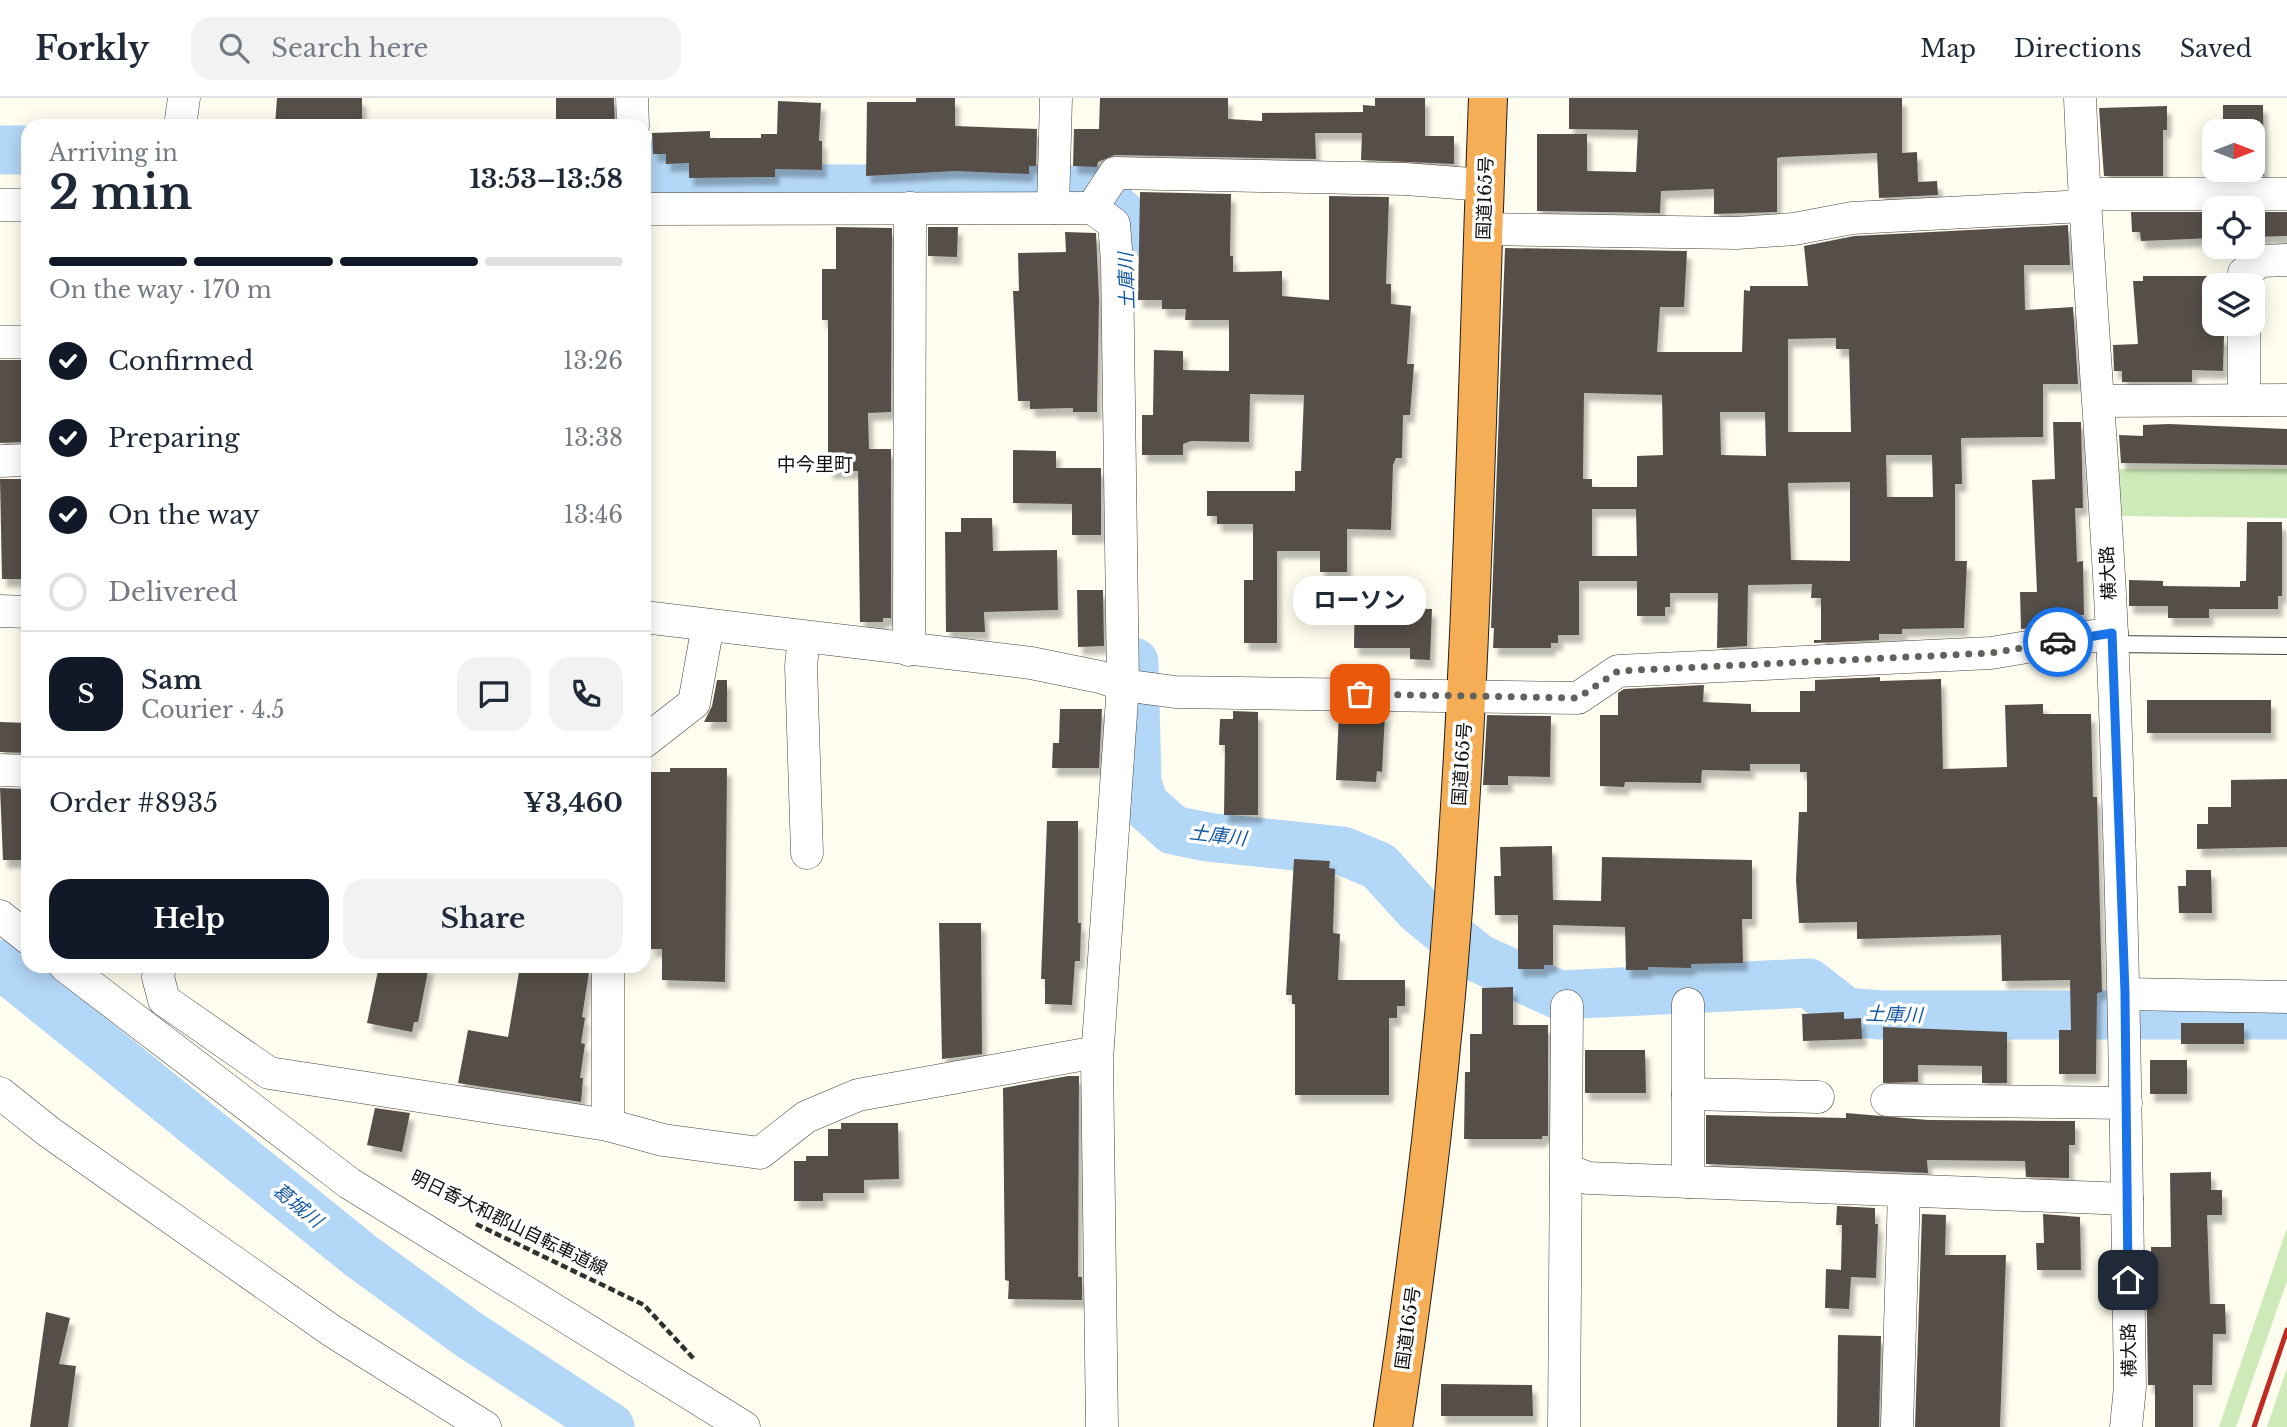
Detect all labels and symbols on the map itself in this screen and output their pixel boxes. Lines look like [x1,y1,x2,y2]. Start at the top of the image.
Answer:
north arrow [2202,119,2264,182]
street label: 国道165号 [1473,156,1497,240]
water label: 土庫川 [1114,250,1139,310]
district label: 中今里町 [777,453,853,476]
street label: 横大路 [2096,545,2120,601]
callout: ローソン [1294,575,1426,624]
courier [2023,607,2093,677]
pin [1330,664,1390,724]
street label: 国道165号 [1448,721,1476,807]
water label: 土庫川 [1188,821,1250,851]
water label: 土庫川 [1865,1002,1925,1027]
street label: 明日香大和郡山自転車道線 [407,1166,611,1280]
water label: 葛城川 [268,1179,329,1234]
pin [2098,1250,2158,1310]
street label: 国道165号 [1391,1285,1425,1371]
street label: 横大路 [2118,1323,2140,1377]

